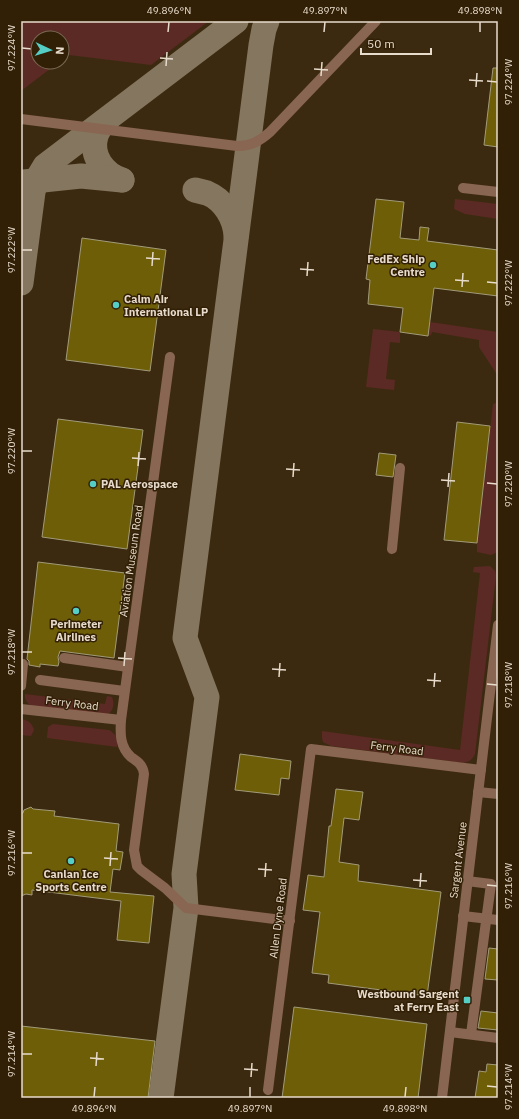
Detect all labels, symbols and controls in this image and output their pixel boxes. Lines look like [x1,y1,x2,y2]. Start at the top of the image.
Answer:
text: 49.896°N [147,4,191,17]
text: 49.897°N [303,4,347,17]
text: 49.898°N [458,4,502,17]
text: 97.224°W [5,25,18,71]
north arrow [30,30,70,70]
scale bar [361,30,431,56]
text: 50 m [367,36,395,51]
text: N [53,46,67,55]
text: 97.224°W [502,59,515,105]
text: 97.222°W [5,227,18,273]
place label: FedEx Ship Centre [367,252,425,279]
marker: FedEx Ship Centre [428,260,438,270]
text: 97.222°W [502,260,515,306]
place label: Calm Air International LP [124,292,208,319]
marker: Calm Air International LP [111,300,121,310]
text: 97.220°W [5,428,18,474]
text: 97.220°W [502,461,515,507]
place label: PAL Aerospace [101,477,178,491]
marker: PAL Aerospace [88,479,98,489]
street label: Aviation Museum Road [116,504,146,618]
marker: Perimeter Airlines [71,606,81,616]
place label: Perimeter Airlines [50,617,102,644]
text: 97.218°W [5,629,18,675]
text: 97.218°W [502,662,515,708]
street label: Ferry Road [45,693,99,713]
street label: Ferry Road [370,738,424,758]
street label: Sargent Avenue [446,821,470,899]
text: 97.216°W [5,830,18,876]
marker: Canlan Ice Sports Centre [66,856,76,866]
text: 97.216°W [502,863,515,909]
place label: Canlan Ice Sports Centre [35,867,107,894]
street label: Allen Dyne Road [266,877,290,959]
place label: Westbound Sargent at Ferry East [357,987,459,1014]
marker: Westbound Sargent at Ferry East [462,995,472,1005]
text: 97.214°W [5,1031,18,1077]
text: 97.214°W [502,1064,515,1110]
text: 49.896°N [72,1102,116,1115]
text: 49.897°N [228,1102,272,1115]
text: 49.898°N [383,1102,427,1115]

